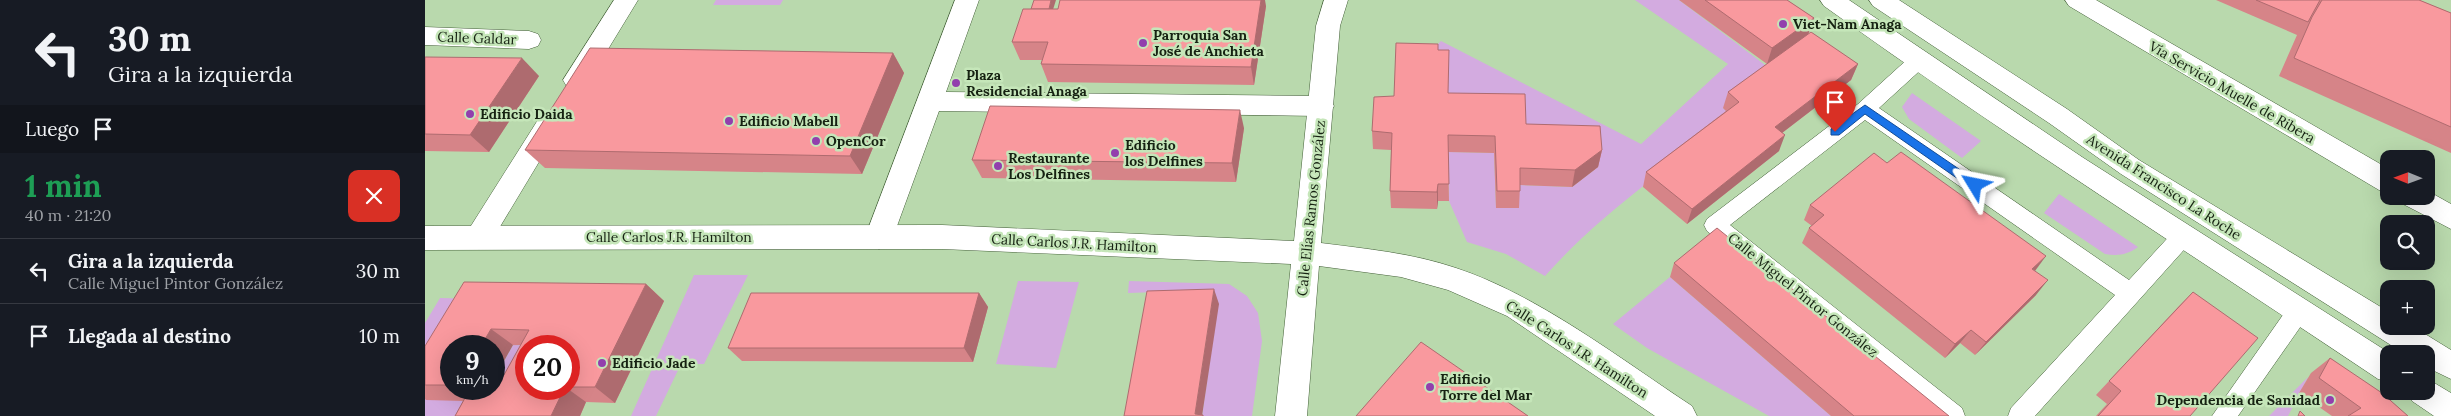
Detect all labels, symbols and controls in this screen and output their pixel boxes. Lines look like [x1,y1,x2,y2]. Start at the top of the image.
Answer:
place label: Viet-Nam Anaga [1793,15,1902,33]
text: 30 m [108,16,191,61]
marker: Viet-Nam Anaga [1777,18,1789,30]
icon: left [25,20,90,85]
place label: Parroquia San José de Anchieta [1153,26,1264,60]
street label: Calle Galdar [437,28,517,48]
marker: Parroquia San José de Anchieta [1137,37,1149,49]
street label: Vía Servicio Muelle de Ribera [2145,37,2318,147]
text: Gira a la izquierda [108,60,293,88]
place label: Plaza Residencial Anaga [966,66,1088,100]
marker: Plaza Residencial Anaga [950,77,962,89]
pin [1814,81,1856,132]
icon: arrive [1821,88,1849,116]
place label: Edificio Daida [480,105,573,123]
marker: Edificio Daida [464,108,476,120]
place label: Edificio Mabell [739,112,839,130]
icon: arrive [89,115,117,143]
marker: Edificio Mabell [723,115,735,127]
text: Luego [25,117,79,141]
street label: Calle Elías Ramos González [1293,119,1329,297]
street label: Avenida Francisco La Roche [2082,130,2245,244]
place label: OpenCor [826,132,886,150]
marker: OpenCor [810,135,822,147]
place label: Edificio los Delfines [1125,136,1203,170]
marker: Edificio los Delfines [1109,147,1121,159]
place label: Restaurante Los Delfines [1008,149,1090,183]
north arrow [2380,150,2435,205]
map controls [2380,150,2435,400]
position arrow [1948,158,2000,210]
marker: Restaurante Los Delfines [992,160,1004,172]
text: 1 min [25,167,102,205]
button: close [348,170,400,222]
text: 40 m · 21:20 [25,205,111,225]
button: search [2380,215,2435,270]
street label: Calle Carlos J.R. Hamilton [586,228,752,246]
street label: Calle Miguel Pintor González [1724,229,1882,361]
street label: Calle Carlos J.R. Hamilton [991,230,1158,256]
text: Gira a la izquierda [68,249,234,273]
icon: left [25,257,53,285]
text: 30 m [356,259,400,283]
text: Calle Miguel Pintor González [68,273,283,293]
button: + [2380,280,2435,335]
street label: Calle Carlos J.R. Hamilton [1503,296,1652,402]
icon: arrive [25,322,53,350]
text: Llegada al destino [68,324,231,348]
text: 10 m [359,324,400,348]
speed limit sign: 20 [515,335,580,400]
text: 9 [465,345,480,377]
button: − [2380,345,2435,400]
place label: Edificio Jade [612,354,696,372]
marker: Edificio Jade [596,357,608,369]
place label: Edificio Torre del Mar [1440,370,1533,404]
text: km/h [456,372,489,387]
marker: Edificio Torre del Mar [1424,381,1436,393]
place label: Dependencia de Sanidad [2157,391,2320,409]
marker: Dependencia de Sanidad [2324,394,2336,406]

